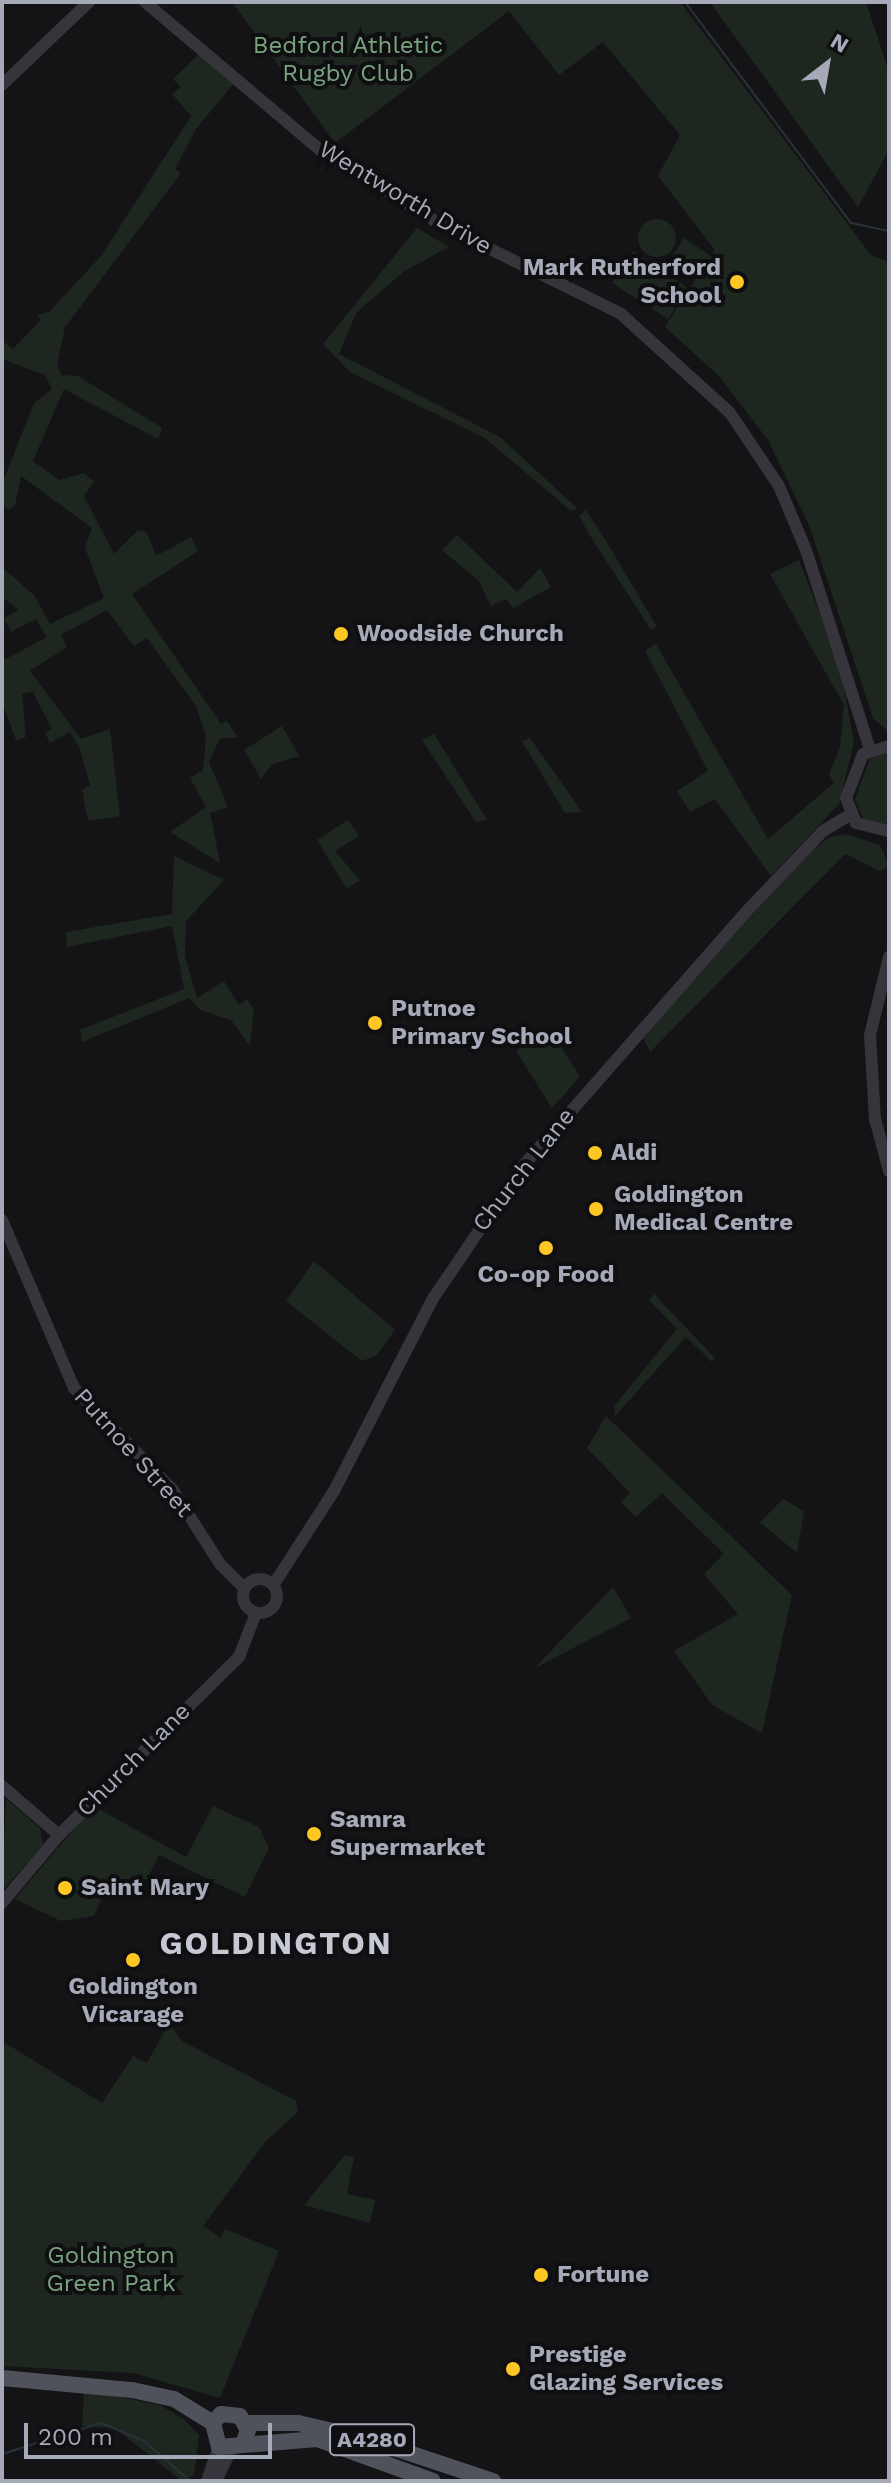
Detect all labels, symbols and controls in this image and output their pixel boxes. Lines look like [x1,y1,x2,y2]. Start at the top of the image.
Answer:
north arrow [787,24,867,104]
text: N [826,28,853,58]
park label: Bedford Athletic Rugby Club [252,32,444,88]
street label: Wentworth Drive [313,135,497,261]
place label: Mark Rutherford School [522,254,721,310]
marker: Mark Rutherford School [728,273,746,291]
place label: Woodside Church [357,620,564,648]
marker: Woodside Church [332,625,350,643]
place label: Putnoe Primary School [391,995,572,1051]
marker: Putnoe Primary School [366,1014,384,1032]
street label: Church Lane [467,1103,581,1237]
place label: Aldi [611,1139,657,1167]
marker: Aldi [586,1144,604,1162]
place label: Goldington Medical Centre [614,1181,794,1237]
marker: Goldington Medical Centre [585,1198,607,1220]
marker: Co-op Food [537,1239,555,1257]
place label: Co-op Food [478,1261,614,1289]
street label: Putnoe Street [68,1383,198,1523]
street label: Church Lane [71,1697,197,1823]
place label: Samra Supermarket [330,1806,485,1862]
marker: Samra Supermarket [305,1825,323,1843]
place label: Saint Mary [81,1874,209,1902]
marker: Saint Mary [56,1879,74,1897]
district label: GOLDINGTON [159,1924,393,1962]
marker: Goldington Vicarage [124,1951,142,1969]
place label: Goldington Vicarage [68,1973,198,2029]
park label: Goldington Green Park [46,2242,176,2298]
place label: Fortune [557,2261,649,2289]
marker: Fortune [532,2266,550,2284]
place label: Prestige Glazing Services [529,2341,723,2397]
marker: Prestige Glazing Services [504,2360,522,2378]
scale bar [28,2407,276,2457]
road number: A4280 [328,2422,416,2458]
text: 200 m [38,2423,113,2451]

